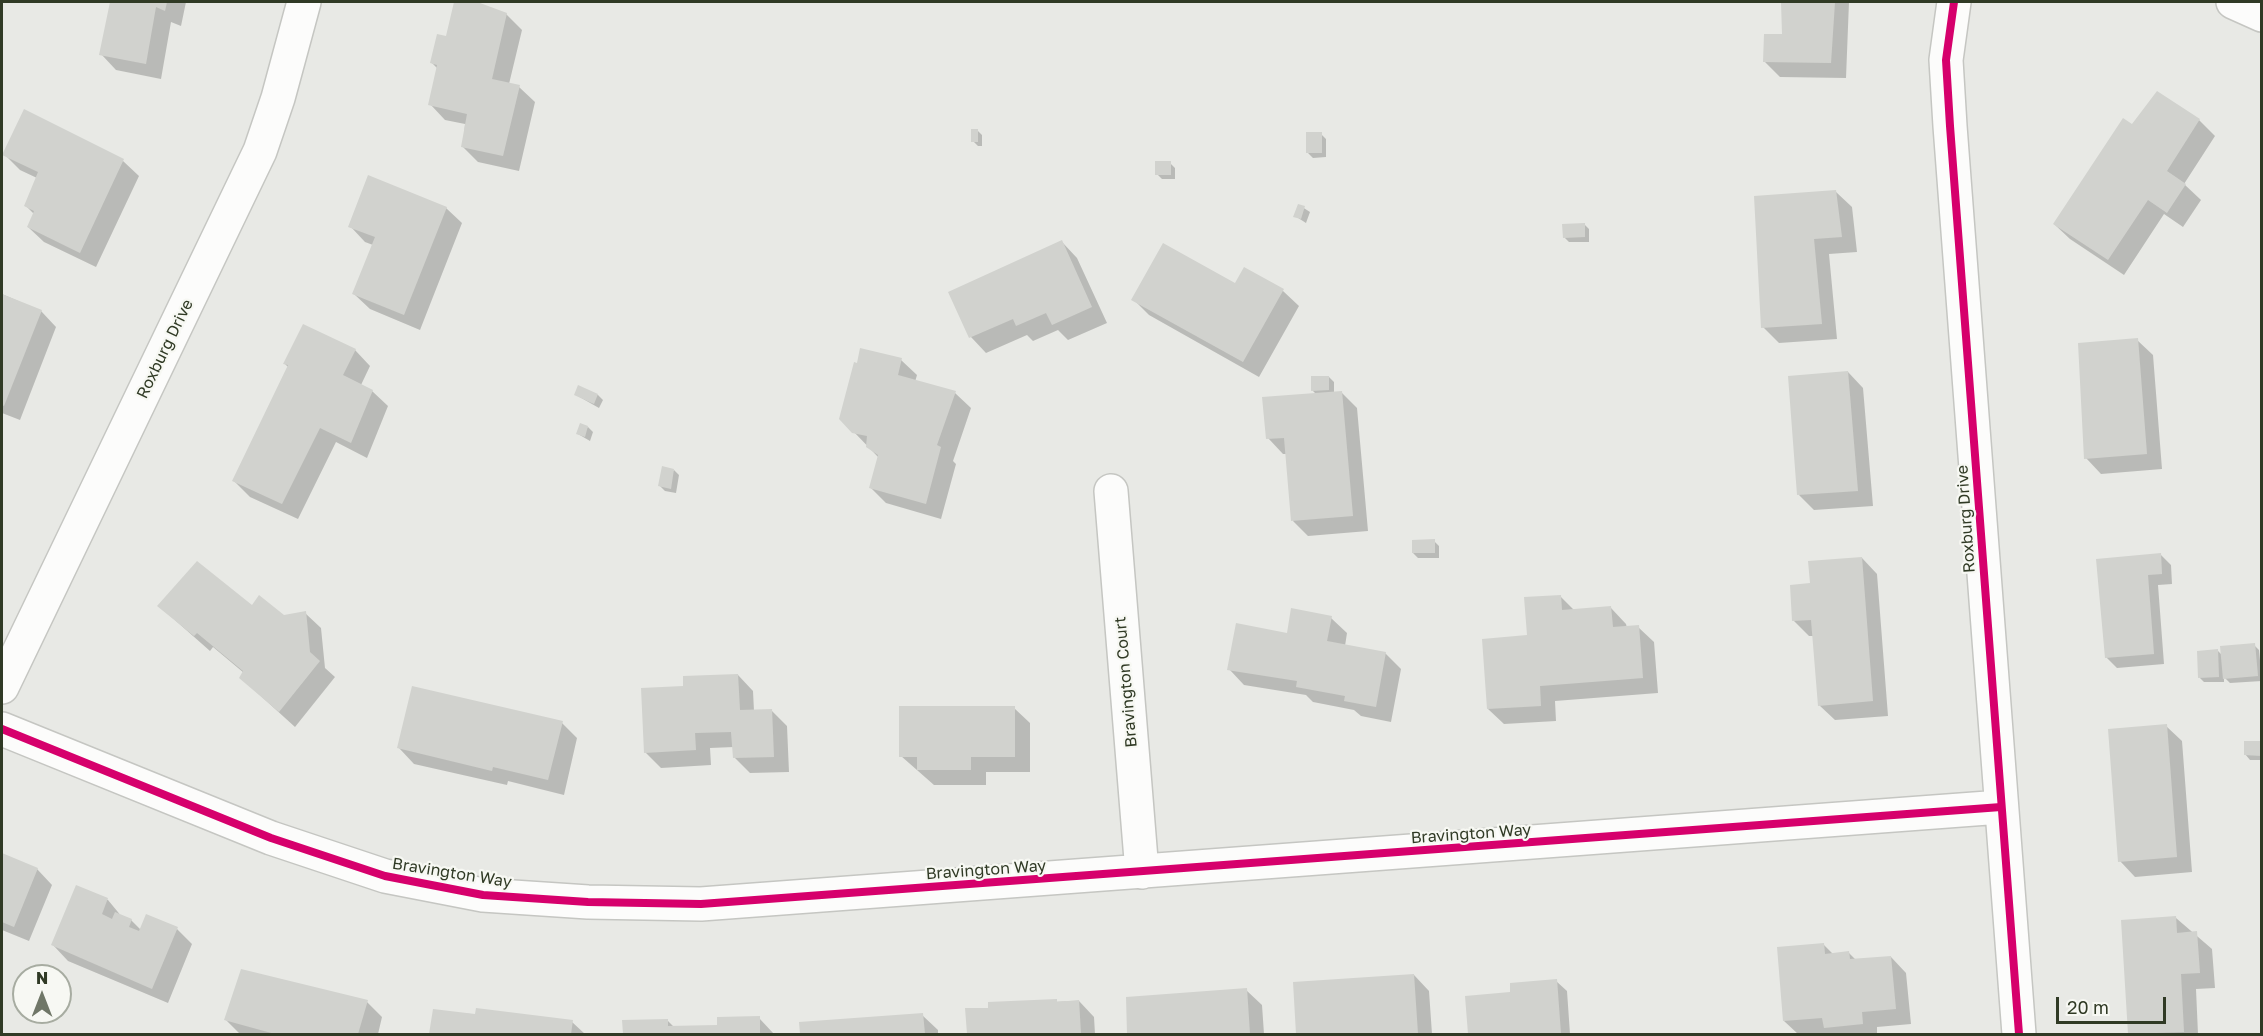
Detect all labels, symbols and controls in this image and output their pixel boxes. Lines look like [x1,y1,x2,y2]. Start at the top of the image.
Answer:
street label: Roxburg Drive [133,296,197,402]
street label: Roxburg Drive [1953,465,1979,573]
street label: Bravington Court [1111,616,1141,748]
street label: Bravington Way [1410,820,1532,848]
street label: Bravington Way [391,854,513,892]
street label: Bravington Way [925,856,1047,884]
north arrow [12,964,72,1024]
text: N [36,968,48,988]
scale bar [2059,985,2168,1023]
text: 20 m [2067,996,2109,1018]

